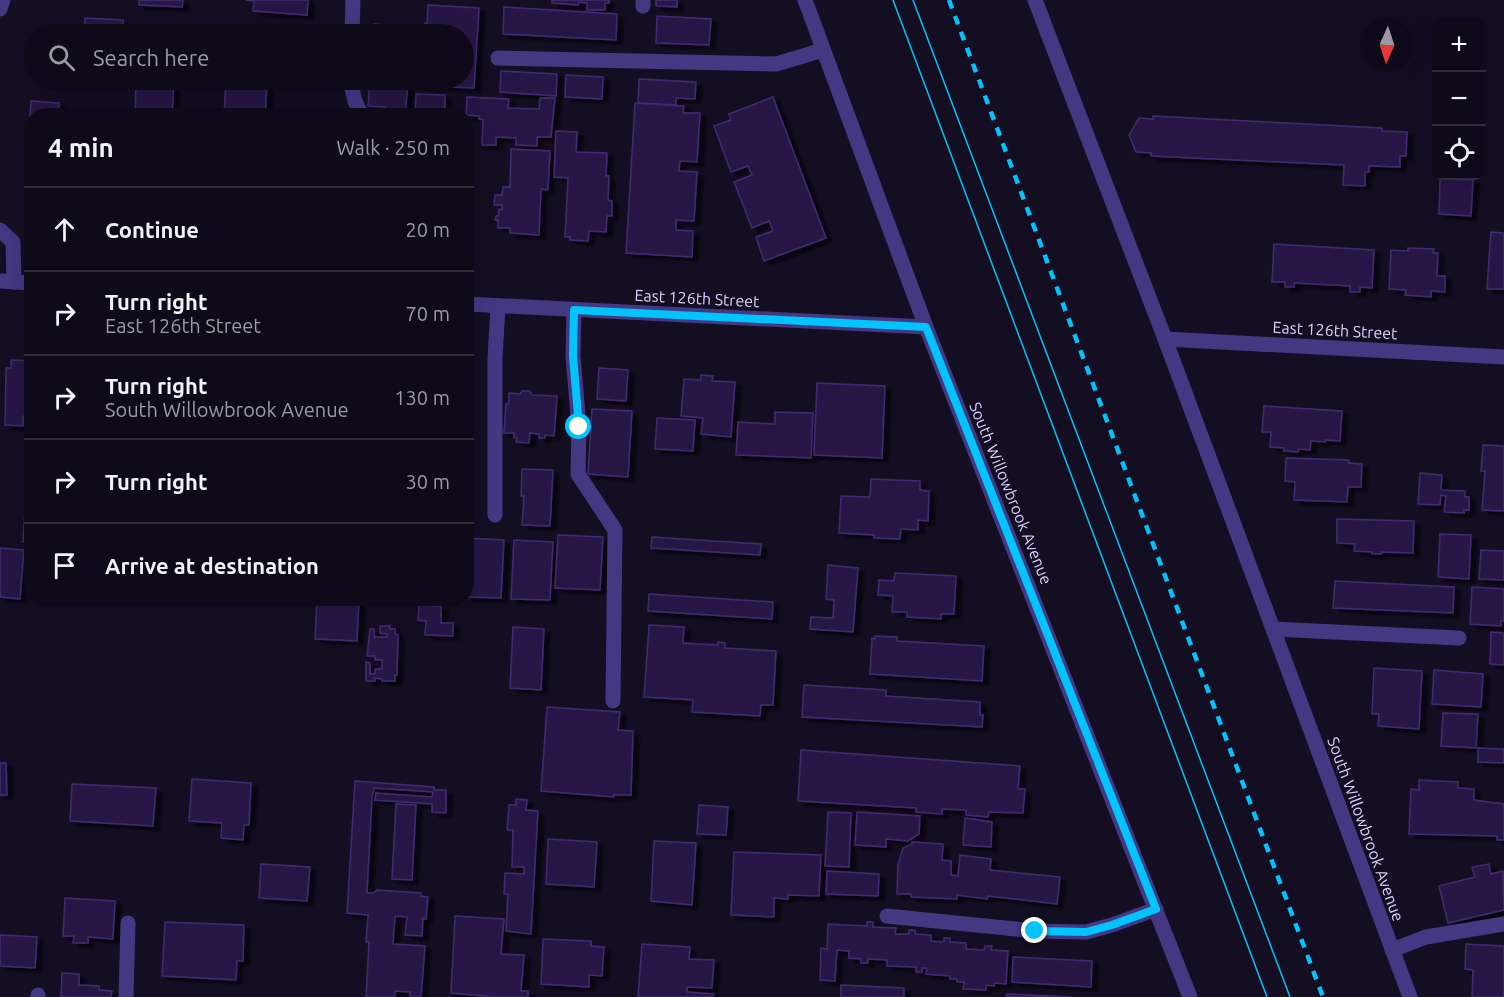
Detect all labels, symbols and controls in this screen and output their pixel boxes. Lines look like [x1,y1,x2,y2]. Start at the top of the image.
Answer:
north arrow [1360,18,1414,72]
map controls [1432,18,1486,180]
button: + [1432,18,1486,72]
search box [24,24,474,90]
icon: search [45,41,78,74]
text: Search here [93,45,209,70]
button: − [1432,72,1486,126]
button: locate [1432,126,1486,180]
text: 4 min [48,133,114,162]
text: Walk · 250 m [337,136,450,159]
icon: ahead [48,213,81,246]
text: Continue [105,217,199,242]
text: 20 m [406,218,450,241]
street label: East 126th Street [634,286,761,310]
text: Turn right [105,289,207,314]
icon: right [48,297,81,330]
text: 70 m [406,302,450,325]
text: East 126th Street [105,314,261,337]
street label: East 126th Street [1272,318,1399,342]
text: Turn right [105,373,207,398]
icon: right [48,381,81,414]
text: 130 m [394,386,450,409]
text: South Willowbrook Avenue [105,398,349,421]
street label: South Willowbrook Avenue [966,399,1056,587]
route start [565,413,591,439]
icon: right [48,465,81,498]
text: Turn right [105,469,207,494]
text: 30 m [406,470,450,493]
icon: arrive [48,549,81,582]
text: Arrive at destination [105,553,319,578]
street label: South Willowbrook Avenue [1324,734,1408,924]
route end [1021,917,1047,943]

